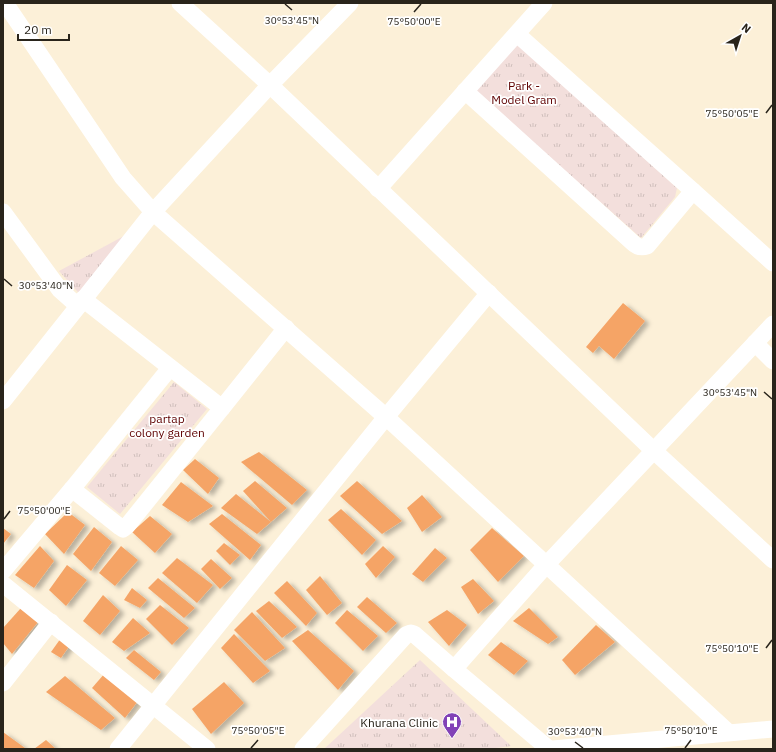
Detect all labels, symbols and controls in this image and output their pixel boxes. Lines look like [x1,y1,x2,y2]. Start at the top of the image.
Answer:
text: 30°53'45"N [265,14,319,27]
text: 75°50'00"E [387,15,441,28]
scale bar [18,16,69,42]
north arrow [720,16,760,56]
text: N [739,20,754,36]
text: 20 m [24,22,52,37]
park label: Park - Model Gram [491,78,557,107]
text: 75°50'05"E [705,107,759,120]
text: 30°53'40"N [19,279,73,292]
text: 30°53'45"N [703,386,757,399]
park label: partap colony garden [129,411,205,440]
text: 75°50'00"E [17,504,71,517]
text: 75°50'10"E [705,642,759,655]
hospital icon: Khurana Clinic [441,711,463,739]
place label: Khurana Clinic [360,715,438,730]
text: 75°50'05"E [231,724,285,737]
text: 75°50'10"E [664,724,718,737]
text: 30°53'40"N [548,725,602,738]

